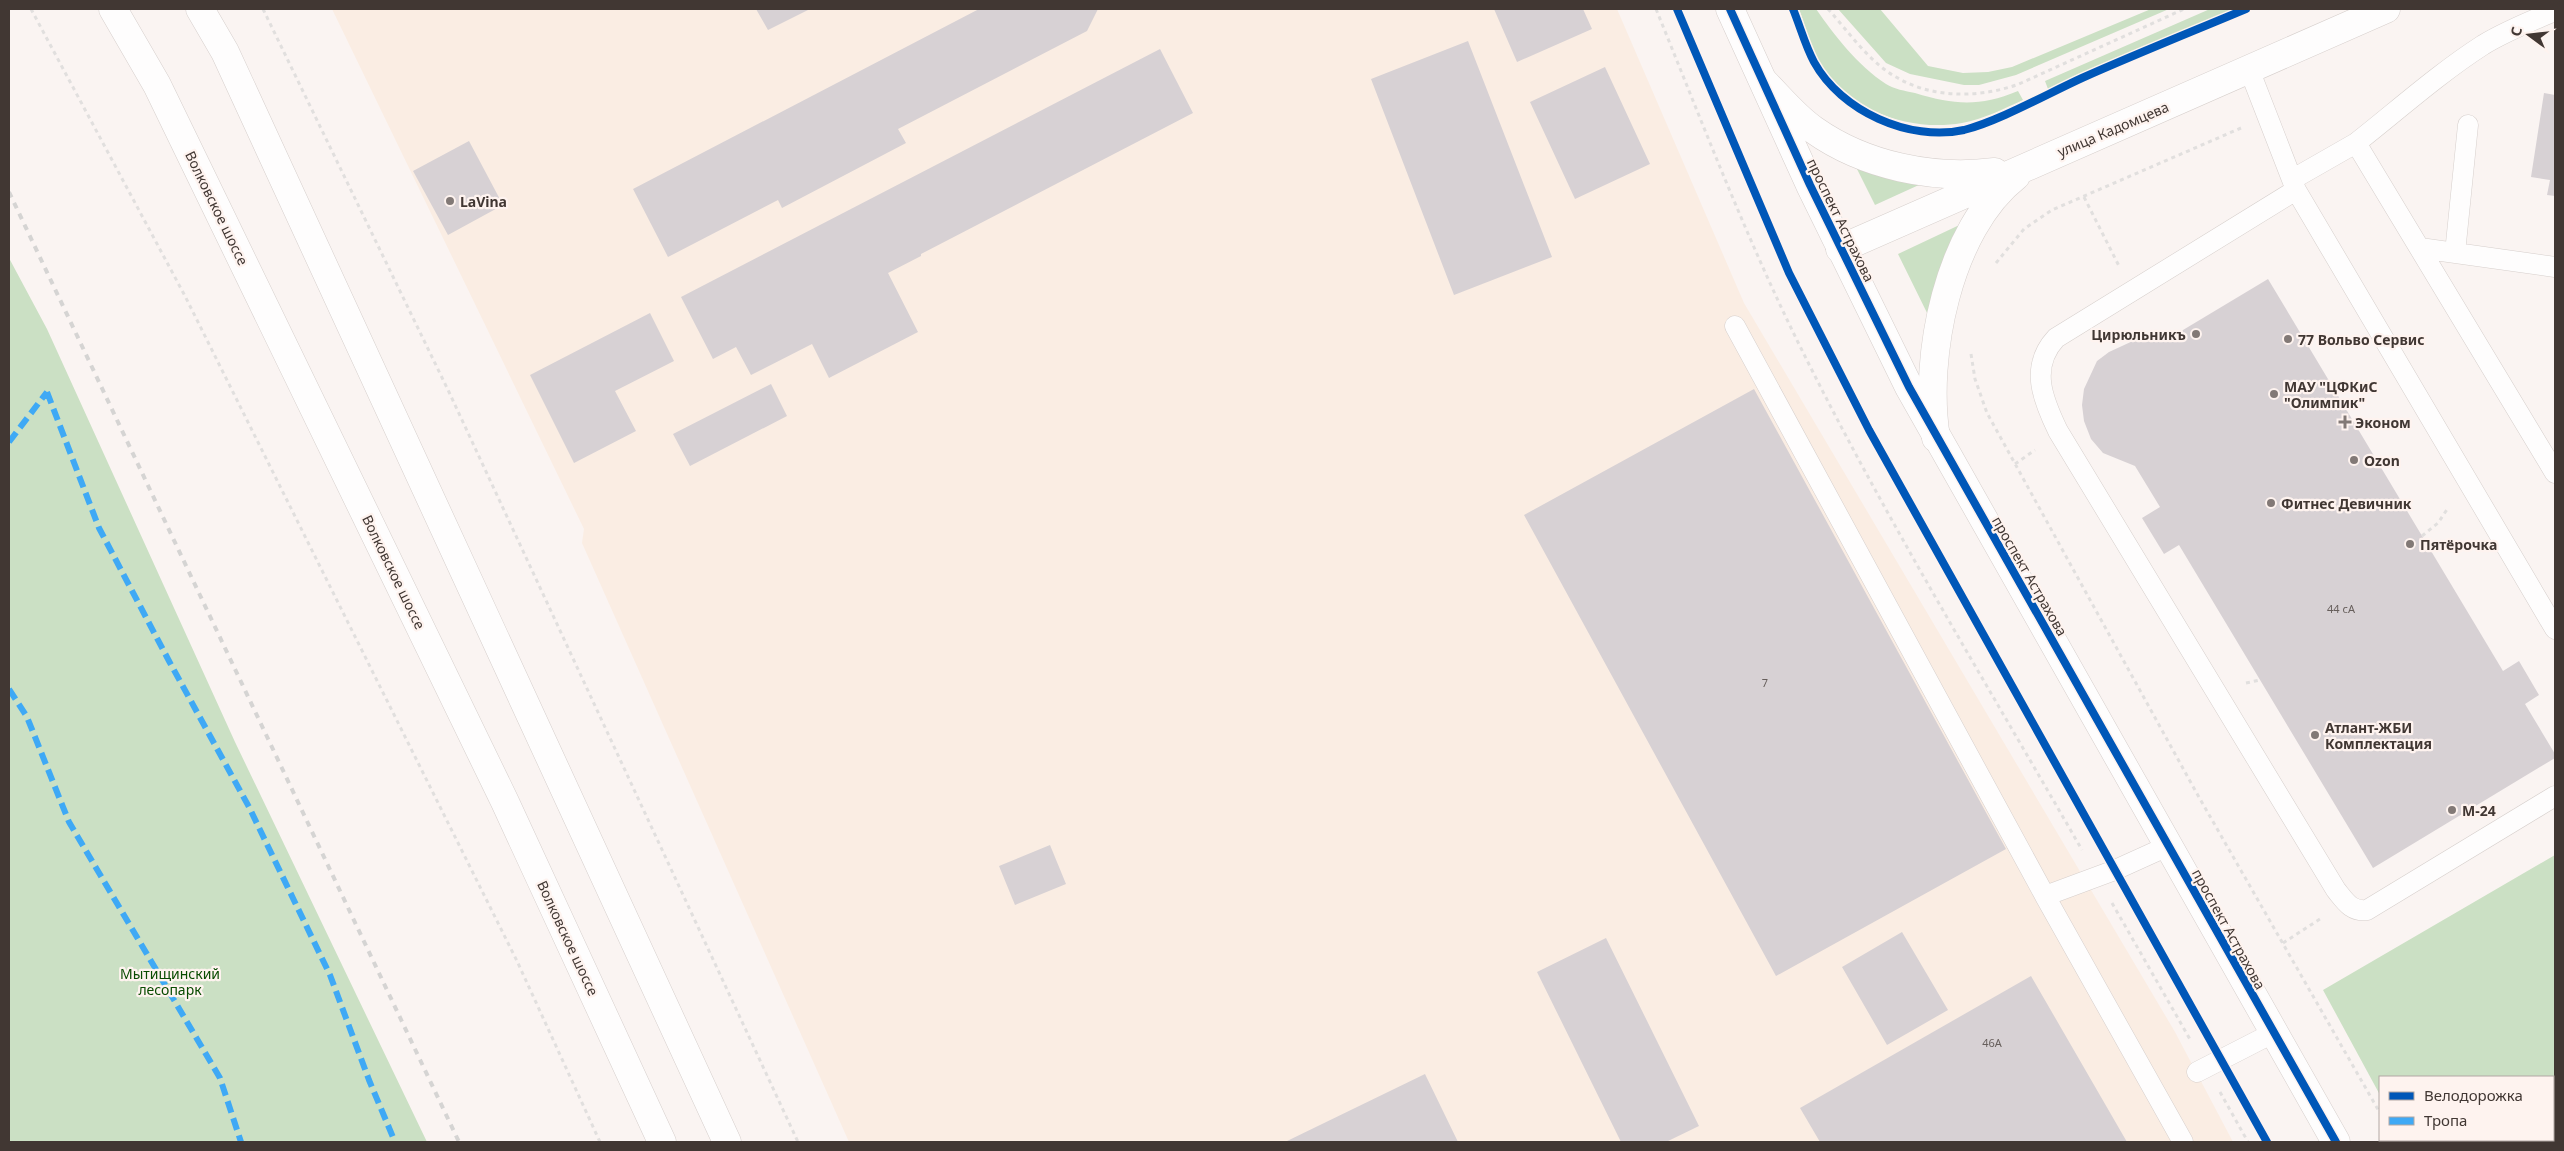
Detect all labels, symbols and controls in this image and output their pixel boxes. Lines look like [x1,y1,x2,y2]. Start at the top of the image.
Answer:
north arrow [2504,10,2554,60]
text: С [2506,25,2526,38]
street label: улица Кадомцева [2054,97,2172,161]
street label: Волковское шоссе [181,148,253,269]
street label: проспект Астрахова [1803,155,1879,285]
place label: LaVina [460,192,507,211]
marker: LaVina [444,195,456,207]
place label: Цирюльникъ [2091,325,2186,344]
marker: Цирюльникъ [2190,328,2202,340]
place label: 77 Вольво Сервис [2298,330,2425,349]
marker: 77 Вольво Сервис [2282,333,2294,345]
place label: МАУ "ЦФКиС "Олимпик" [2284,377,2378,412]
marker: МАУ "ЦФКиС "Олимпик" [2268,388,2280,400]
place label: Эконом [2355,413,2411,432]
marker: Эконом [2339,416,2351,428]
place label: Ozon [2364,451,2400,470]
marker: Ozon [2348,454,2360,466]
place label: Фитнес Девичник [2281,494,2412,513]
marker: Фитнес Девичник [2265,497,2277,509]
street label: Волковское шоссе [358,512,430,633]
street label: проспект Астрахова [1988,513,2072,639]
place label: Пятёрочка [2420,535,2497,554]
marker: Пятёрочка [2404,538,2416,550]
house number: 44 сА [2327,601,2356,616]
house number: 7 [1762,675,1768,690]
place label: Атлант-ЖБИ Комплектация [2325,718,2432,753]
marker: Атлант-ЖБИ Комплектация [2309,729,2321,741]
place label: М-24 [2462,801,2496,820]
marker: М-24 [2446,804,2458,816]
street label: проспект Астрахова [2188,865,2270,993]
street label: Волковское шоссе [533,877,603,999]
park label: Мытищинский лесопарк [120,964,220,999]
house number: 46А [1982,1035,2003,1050]
legend [2379,1076,2554,1141]
text: Велодорожка [2424,1085,2523,1105]
text: Тропа [2424,1110,2467,1130]

